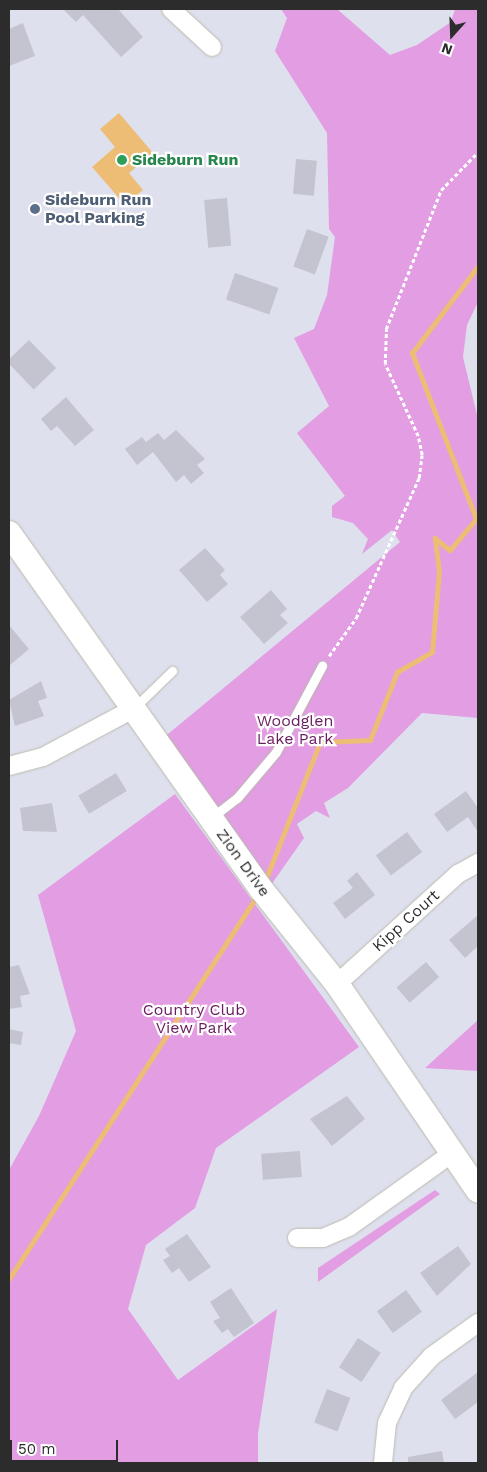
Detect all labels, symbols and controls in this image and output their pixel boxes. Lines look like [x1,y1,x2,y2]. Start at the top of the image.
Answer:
north arrow [427,10,477,60]
text: N [439,40,454,58]
place label: Sideburn Run [132,150,238,170]
marker: Sideburn Run [116,154,128,166]
place label: Sideburn Run Pool Parking [45,190,151,228]
marker: Sideburn Run Pool Parking [29,203,41,215]
park label: Woodglen Lake Park [257,711,333,749]
street label: Zion Drive [212,825,274,901]
street label: Kipp Court [369,886,443,956]
park label: Country Club View Park [143,1000,245,1038]
scale bar [12,1430,120,1462]
text: 50 m [18,1440,55,1458]

